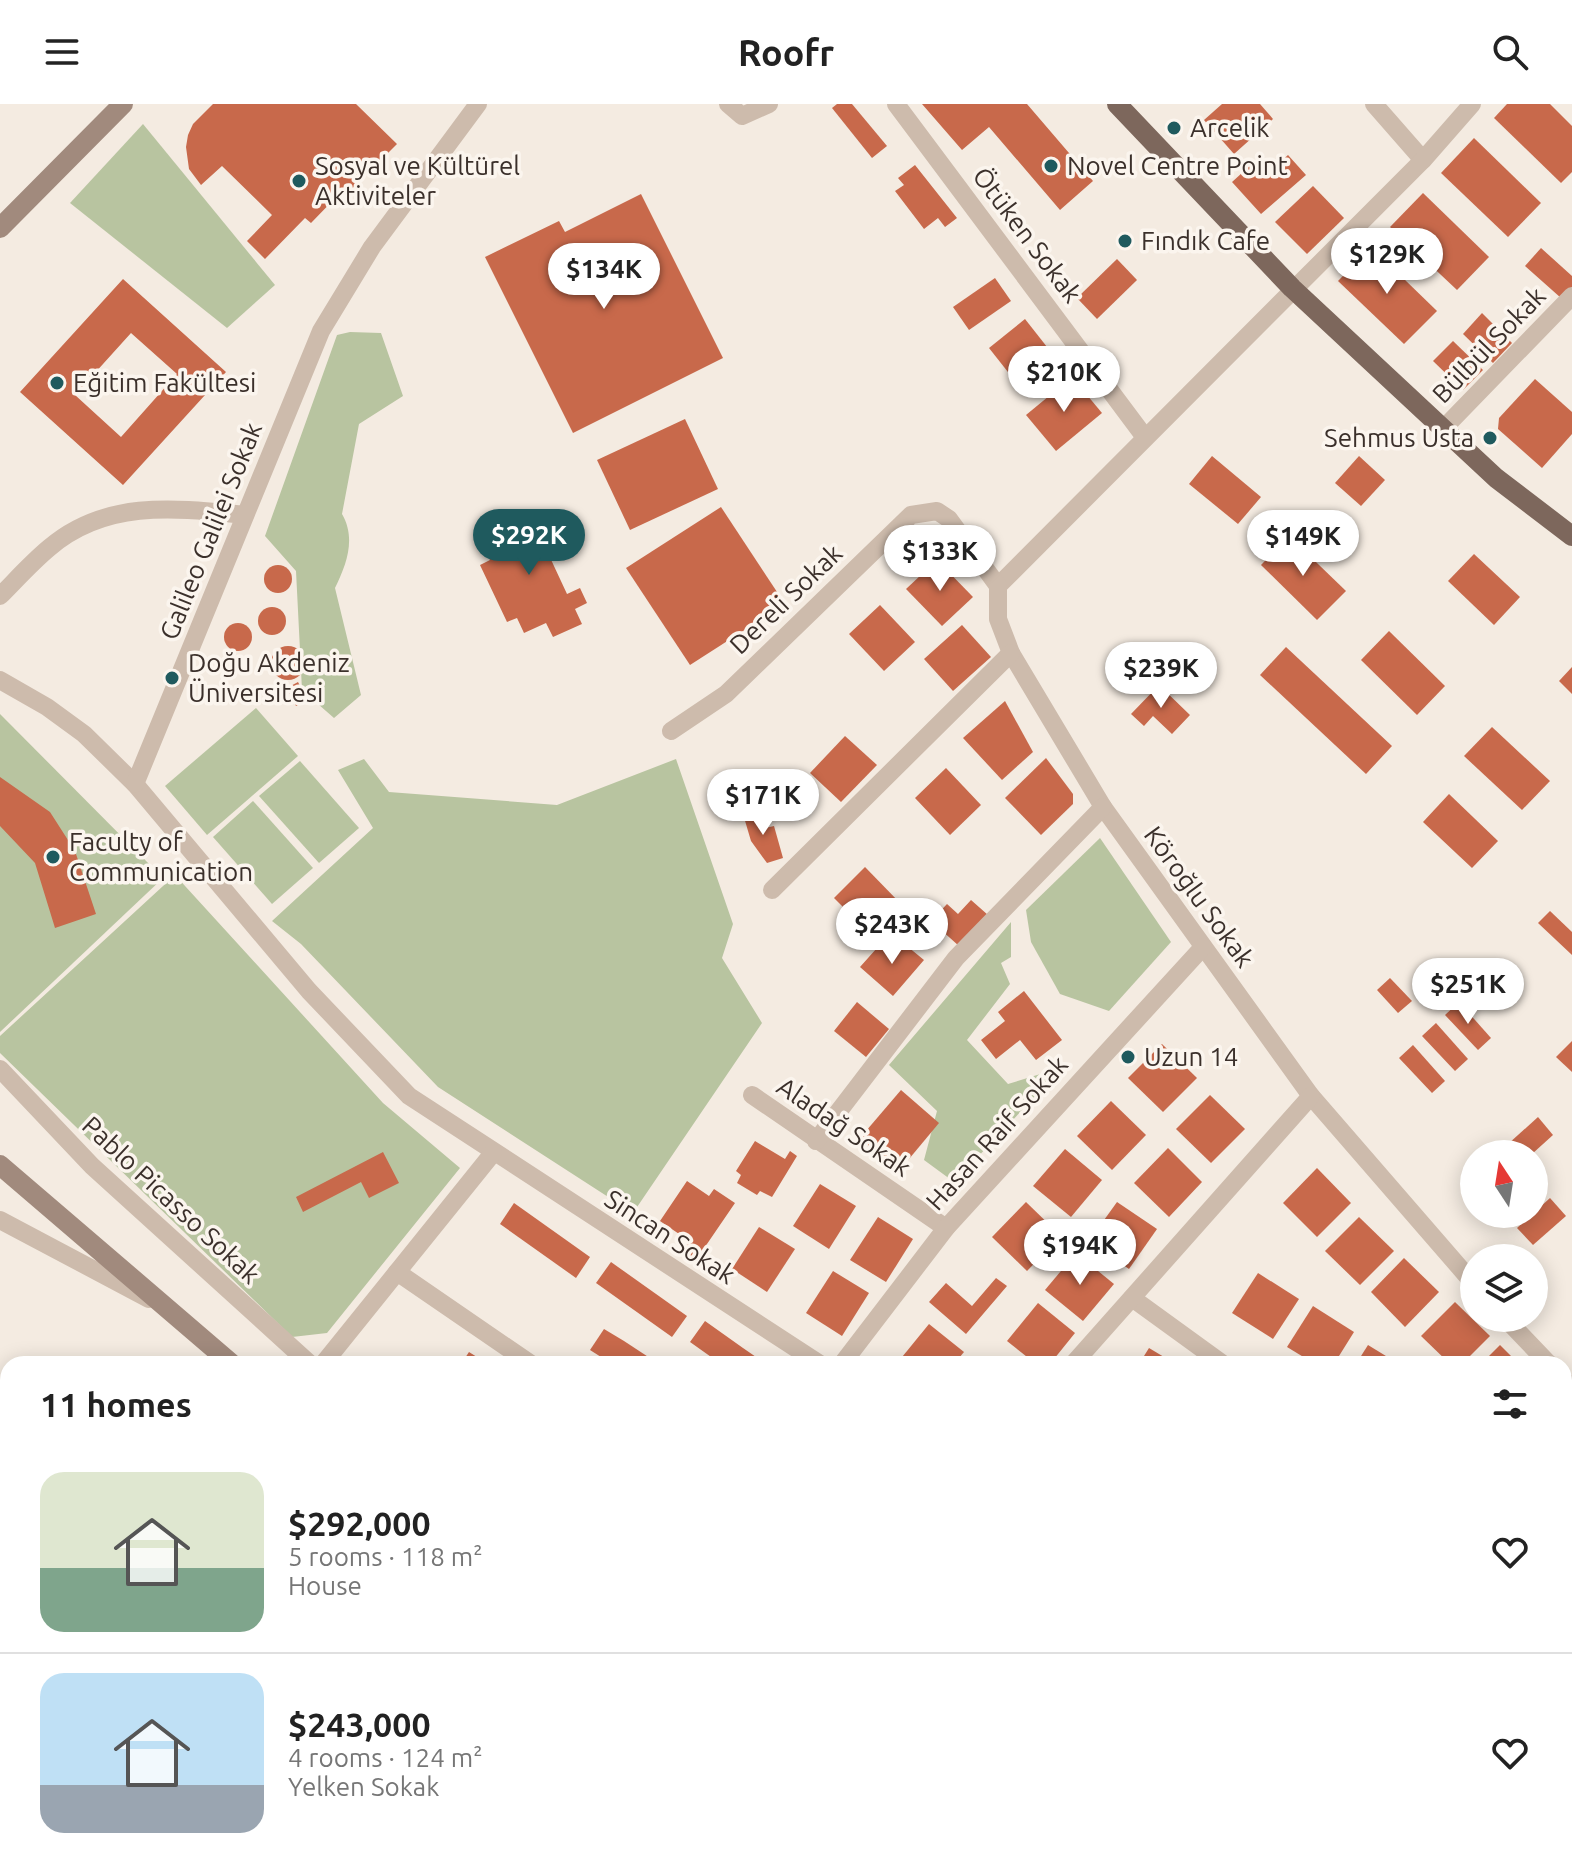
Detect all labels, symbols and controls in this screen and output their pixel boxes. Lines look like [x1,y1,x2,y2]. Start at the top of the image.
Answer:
icon: menu [40,30,84,74]
icon: search [1488,30,1532,74]
text: Roofr [738,32,834,73]
place label: Arcelik [1190,113,1269,142]
marker: Arcelik [1165,119,1183,137]
place label: Sosyal ve Kültürel Aktiviteler [315,151,520,210]
place label: Novel Centre Point [1067,151,1288,180]
marker: Novel Centre Point [1042,157,1060,175]
street label: Ötüken Sokak [967,161,1088,308]
marker: Sosyal ve Kültürel Aktiviteler [290,172,308,190]
place label: Fındık Cafe [1141,226,1270,255]
pin: $129K [1331,228,1443,296]
marker: Fındık Cafe [1116,232,1134,250]
text: $129K [1349,239,1425,268]
pin: $134K [548,243,660,311]
text: $134K [566,254,642,283]
street label: Bülbül Sokak [1426,281,1551,408]
pin: $210K [1008,346,1120,414]
text: $210K [1026,357,1102,386]
place label: Eğitim Fakültesi [73,368,256,397]
marker: Eğitim Fakültesi [48,374,66,392]
street label: Galileo Galilei Sokak [154,418,267,644]
place label: Sehmus Usta [1324,423,1474,452]
marker: Sehmus Usta [1481,429,1499,447]
pin: $292K [473,509,585,577]
pin: $149K [1247,510,1359,578]
text: $292K [491,520,567,549]
text: $149K [1265,521,1341,550]
pin: $133K [884,525,996,593]
text: $133K [902,536,978,565]
street label: Dereli Sokak [724,538,848,659]
pin: $239K [1105,642,1217,710]
place label: Doğu Akdeniz Üniversitesi [188,648,350,707]
text: $239K [1123,653,1199,682]
marker: Doğu Akdeniz Üniversitesi [163,669,181,687]
pin: $171K [707,769,819,837]
text: $171K [725,780,801,809]
street label: Köroğlu Sokak [1139,821,1260,973]
place label: Faculty of Communication [69,827,253,886]
marker: Faculty of Communication [44,848,62,866]
pin: $243K [836,898,948,966]
text: $243K [854,909,930,938]
pin: $251K [1412,958,1524,1026]
text: $251K [1430,969,1506,998]
place label: Uzun 14 [1144,1042,1239,1071]
marker: Uzun 14 [1119,1048,1137,1066]
street label: Hasan Raif Sokak [920,1050,1073,1216]
street label: Aladağ Sokak [772,1071,917,1182]
street label: Pablo Picasso Sokak [77,1110,266,1289]
north arrow [1460,1140,1548,1228]
map controls [1460,1140,1548,1332]
street label: Sincan Sokak [600,1184,741,1289]
pin: $194K [1024,1219,1136,1287]
text: $194K [1042,1230,1118,1259]
button: layers [1460,1244,1548,1332]
icon: filters [1488,1382,1532,1426]
text: 11 homes [40,1385,192,1423]
icon: home [104,1504,200,1600]
text: $292,000 [288,1504,431,1542]
icon: heart [1488,1530,1532,1574]
text: 5 rooms · 118 m² [288,1542,483,1571]
text: House [288,1571,362,1600]
icon: home [104,1705,200,1801]
text: $243,000 [288,1705,431,1743]
icon: heart [1488,1731,1532,1775]
text: 4 rooms · 124 m² [288,1743,483,1772]
text: Yelken Sokak [288,1772,439,1801]

